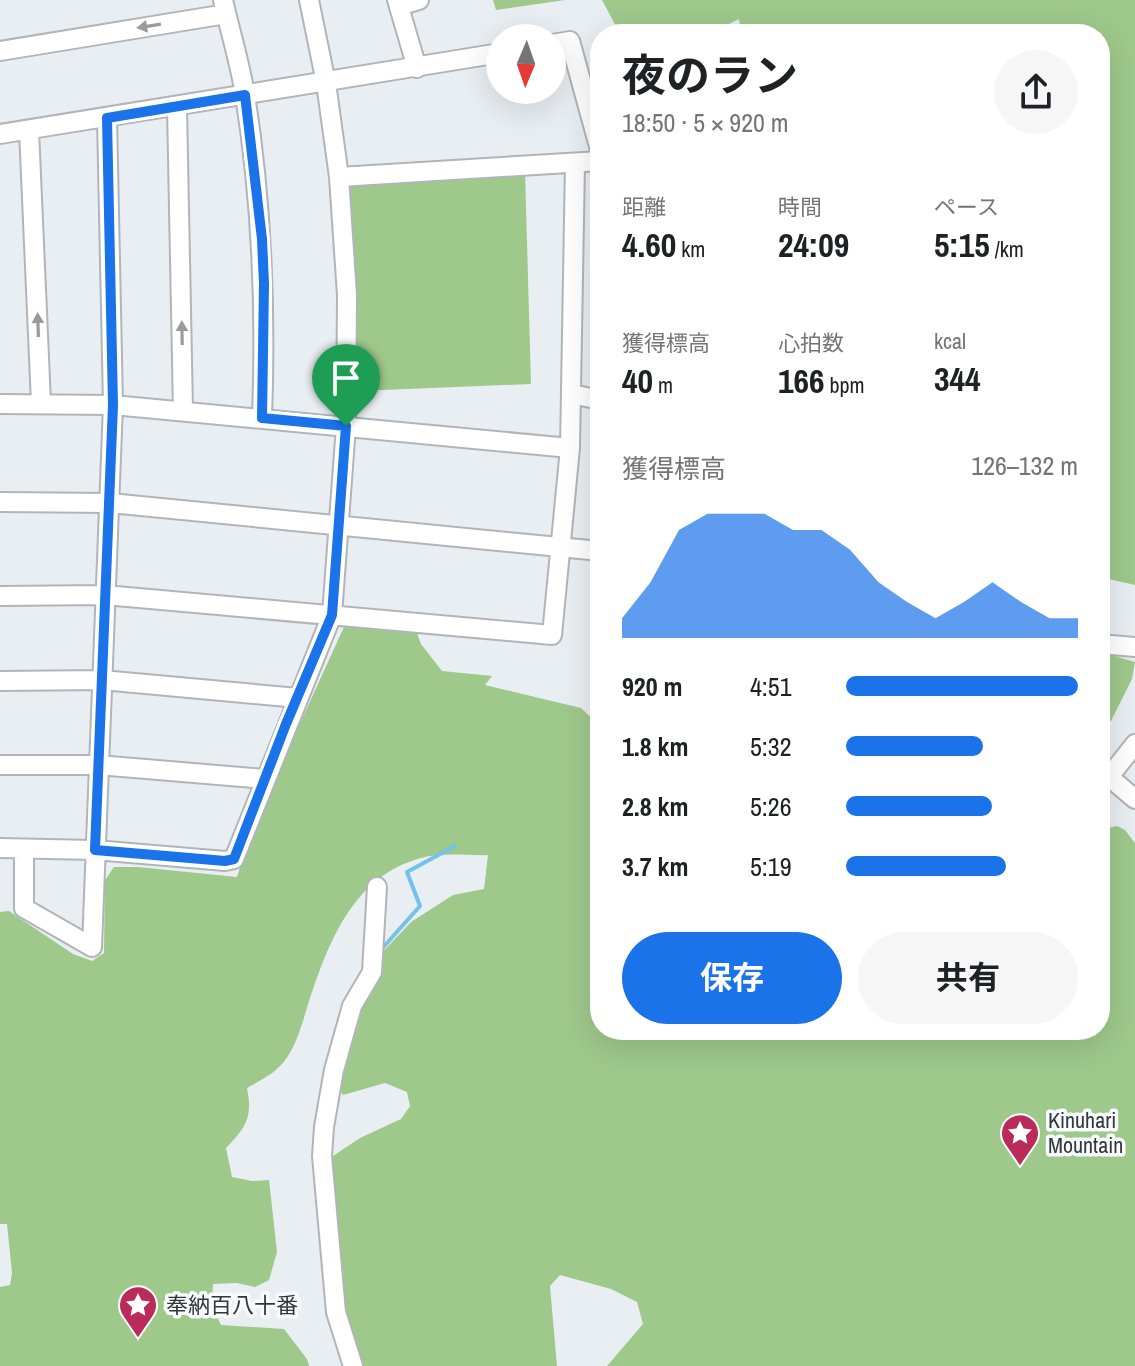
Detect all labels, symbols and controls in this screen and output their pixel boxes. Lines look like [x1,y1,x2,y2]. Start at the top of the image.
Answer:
one-way arrow [136,21,161,33]
north arrow [486,24,566,104]
map controls [486,24,566,104]
text: 夜のラン [622,45,798,105]
button: share [994,50,1078,134]
text: 18:50 · 5 × 920 m [622,105,789,140]
text: 距離 [622,192,666,222]
text: 時間 [778,192,822,222]
text: ペース [934,192,999,222]
text: 4.60 [622,222,676,268]
text: 24:09 [778,222,849,268]
text: 5:15 [934,222,990,268]
text: km [676,234,705,264]
text: /km [990,234,1024,264]
one-way arrow [31,312,44,337]
one-way arrow [175,320,188,345]
text: kcal [934,326,966,356]
text: 獲得標高 [622,328,710,358]
text: 心拍数 [778,328,844,358]
pin [312,344,380,426]
icon: arrive [324,356,368,400]
text: 344 [934,356,981,402]
text: 40 [622,358,653,404]
text: 166 [778,358,825,404]
text: m [653,370,673,400]
text: bpm [825,370,865,400]
text: 126–132 m [971,448,1078,483]
text: 獲得標高 [622,451,726,486]
text: 920 m [622,669,682,704]
text: 4:51 [750,669,792,704]
text: 1.8 km [622,729,688,764]
text: 5:32 [750,729,792,764]
text: 2.8 km [622,789,688,824]
text: 5:26 [750,789,792,824]
text: 3.7 km [622,849,688,884]
text: 5:19 [750,849,792,884]
button: 保存 [622,932,842,1024]
button: 共有 [858,932,1078,1024]
place label: Kinuhari Mountain [1048,1105,1123,1160]
place icon: Kinuhari Mountain [999,1112,1041,1167]
place icon: 奉納百八十番 [117,1284,159,1339]
place label: 奉納百八十番 [166,1290,298,1320]

